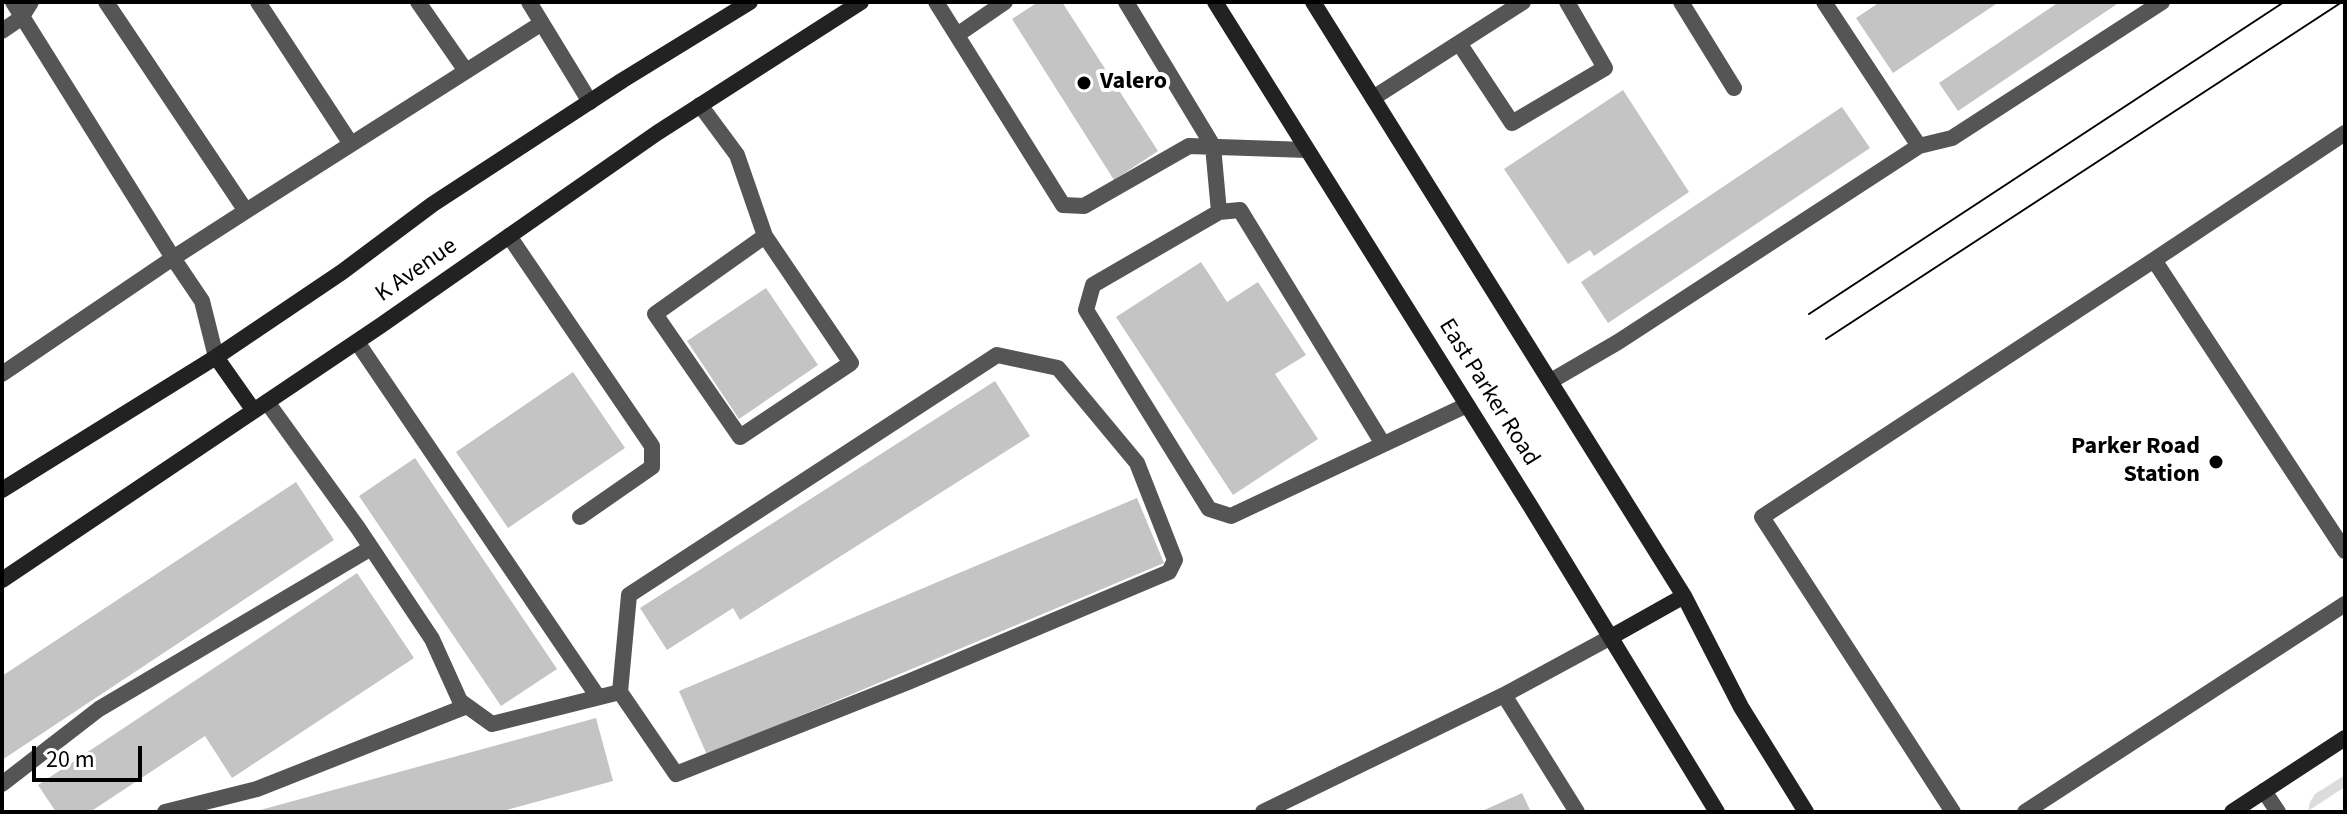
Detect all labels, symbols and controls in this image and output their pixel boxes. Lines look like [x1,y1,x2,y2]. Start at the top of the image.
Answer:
place label: Valero [1100,69,1167,97]
marker: Valero [1075,74,1093,92]
street label: K Avenue [371,233,463,309]
street label: East Parker Road [1431,314,1545,472]
place label: Parker Road Station [2071,434,2200,490]
marker: Parker Road Station [2207,453,2225,471]
scale bar [36,730,146,780]
text: 20 m [46,742,95,777]

